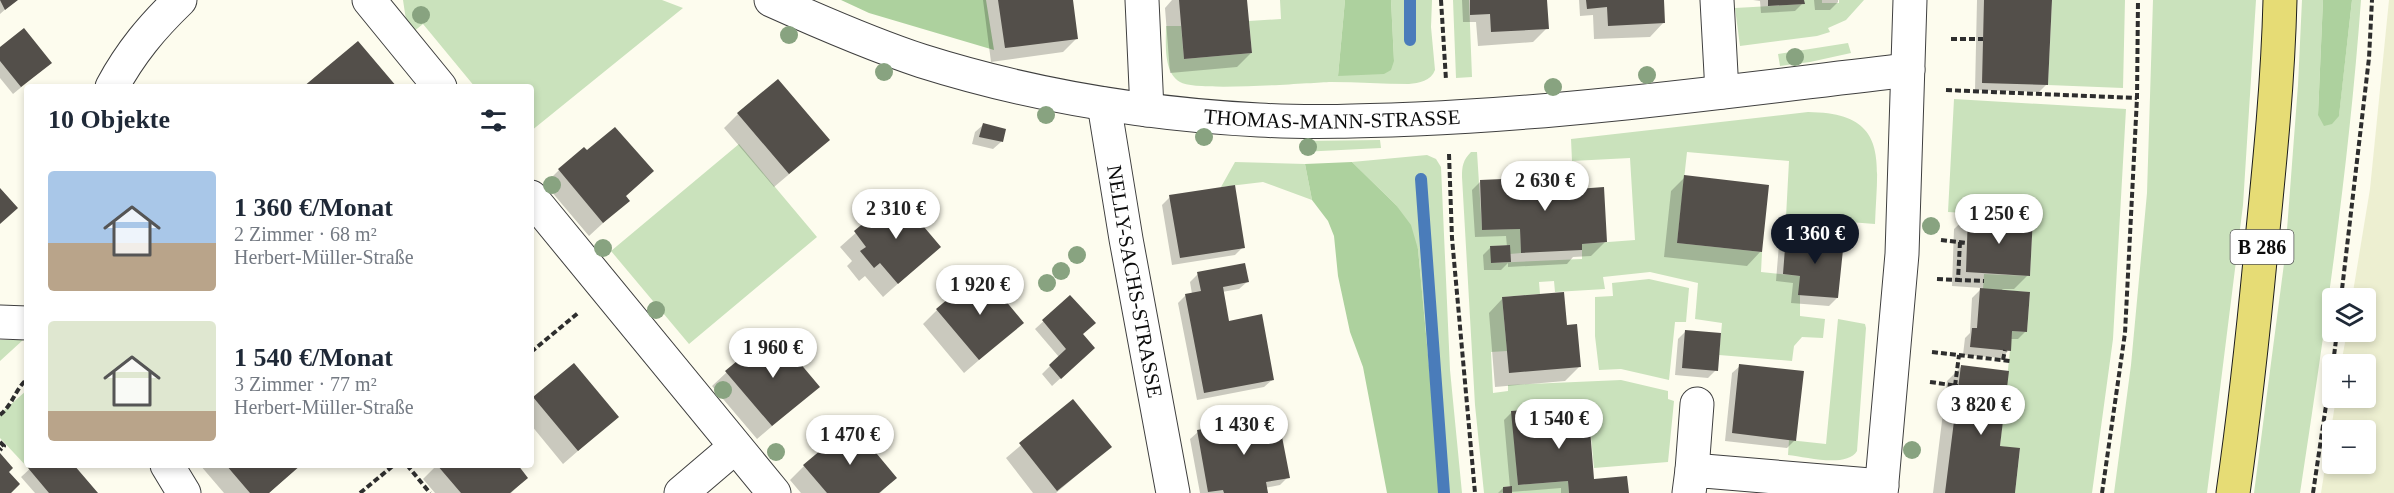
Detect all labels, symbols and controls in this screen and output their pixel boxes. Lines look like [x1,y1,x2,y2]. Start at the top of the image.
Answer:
icon: filters [477,104,510,137]
street label: THOMAS-MANN-STRASSE [1203,104,1461,134]
text: 10 Objekte [48,105,170,134]
pin: 2 630 € [1490,161,1600,212]
street label: NELLY-SACHS-STRASSE [1102,163,1167,400]
text: 2 630 € [1515,169,1575,191]
pin: 2 310 € [841,189,951,240]
text: 1 360 €/Monat [234,193,393,222]
pin: 1 250 € [1944,194,2054,245]
icon: home [96,195,168,267]
text: 2 310 € [866,197,926,219]
text: 1 250 € [1969,202,2029,224]
pin: 1 360 € [1760,214,1870,265]
text: 1 360 € [1785,222,1845,244]
text: 2 Zimmer · 68 m² [234,223,377,245]
road number: B 286 [2230,230,2294,264]
text: Herbert-Müller-Straße [234,246,414,268]
pin: 1 920 € [925,265,1035,316]
text: 1 920 € [950,273,1010,295]
map controls [2322,288,2376,474]
button: layers [2322,288,2376,342]
pin: 1 960 € [718,328,828,379]
text: 1 960 € [743,336,803,358]
text: 1 540 €/Monat [234,343,393,372]
icon: home [96,345,168,417]
button: + [2322,354,2376,408]
text: 3 Zimmer · 77 m² [234,373,377,395]
pin: 3 820 € [1926,385,2036,436]
text: 3 820 € [1951,393,2011,415]
text: Herbert-Müller-Straße [234,396,414,418]
pin: 1 540 € [1504,399,1614,450]
pin: 1 430 € [1189,405,1299,456]
text: 1 540 € [1529,407,1589,429]
text: 1 430 € [1214,413,1274,435]
pin: 1 470 € [795,415,905,466]
button: − [2322,420,2376,474]
text: 1 470 € [820,423,880,445]

